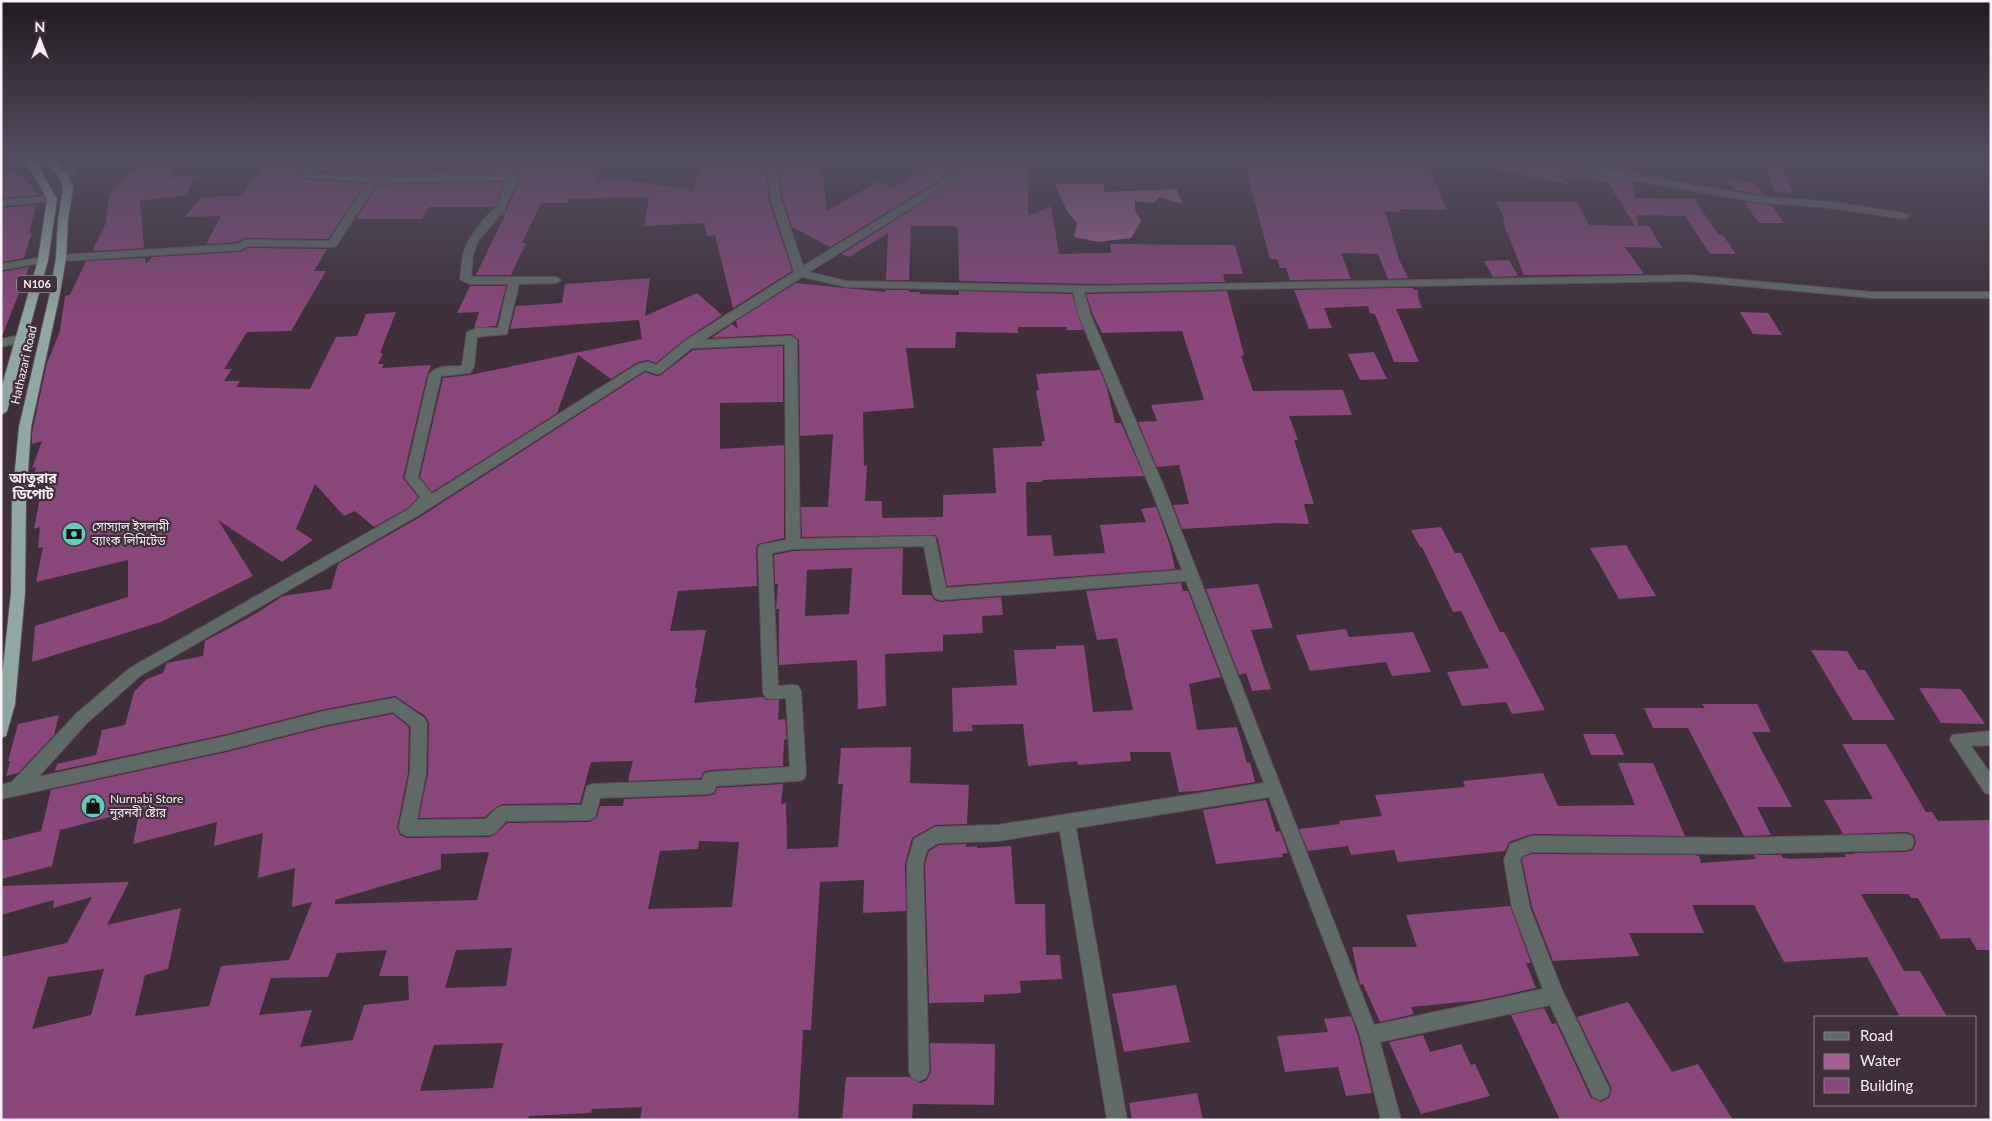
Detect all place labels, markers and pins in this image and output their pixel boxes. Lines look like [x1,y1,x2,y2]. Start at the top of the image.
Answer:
place label: সোস্যাল ইসলামী ব্যাংক লিমিটেড [91,519,170,548]
bank icon: সোস্যাল ইসলামী ব্যাংক লিমিটেড [61,521,87,547]
place label: Nurnabi Store নুরনবী ষ্টোর [109,791,183,821]
shop icon: Nurnabi Store নুরনবী ষ্টোর [80,793,106,819]

